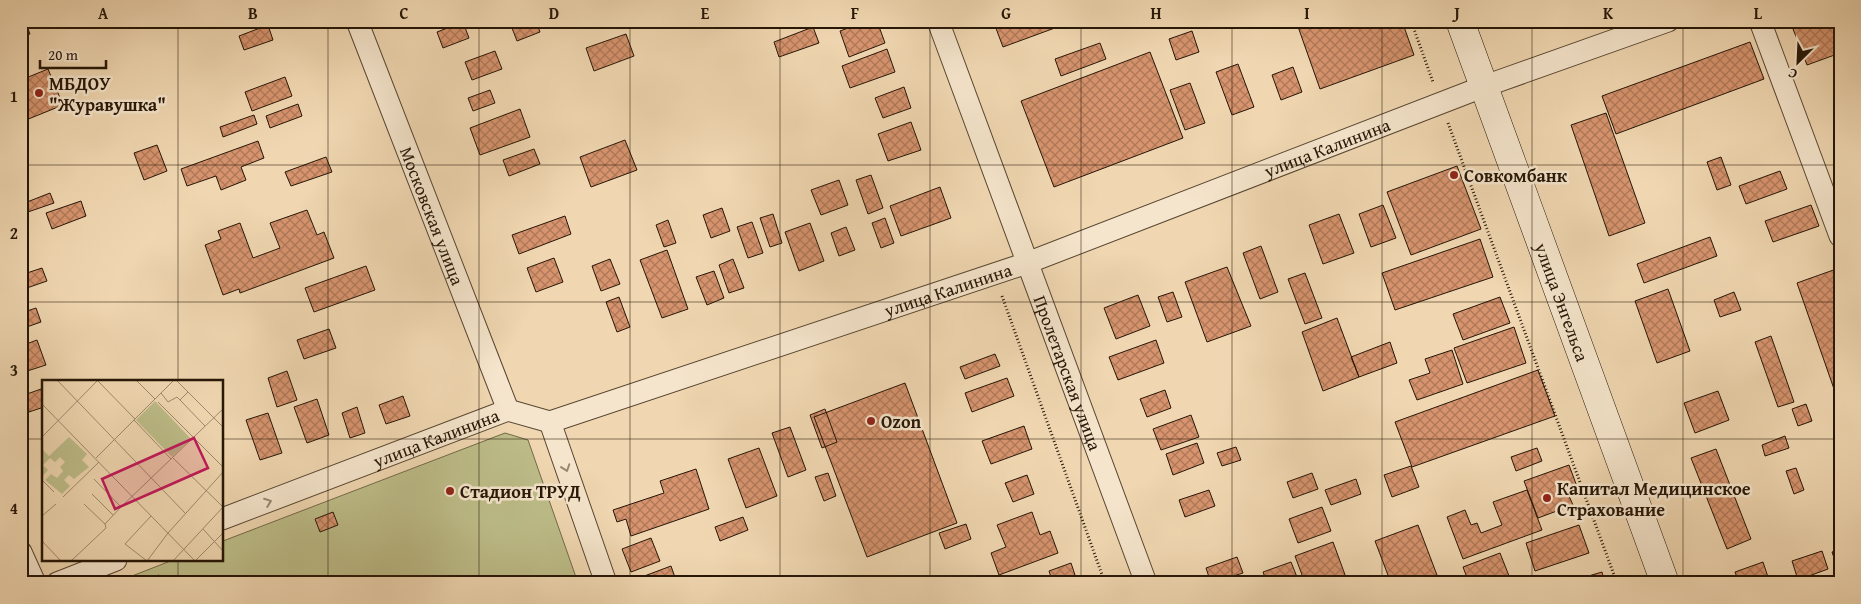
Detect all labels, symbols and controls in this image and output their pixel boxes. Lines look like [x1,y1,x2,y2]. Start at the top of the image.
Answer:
text: A [98,1,109,25]
text: B [248,1,258,25]
text: C [399,1,409,25]
text: D [549,1,559,25]
text: E [701,1,710,25]
text: F [851,1,859,25]
text: G [1001,1,1011,25]
text: H [1150,1,1162,25]
text: I [1304,1,1310,25]
text: J [1451,1,1460,25]
text: K [1603,1,1614,25]
text: L [1754,1,1763,25]
scale bar [40,38,106,70]
north arrow [1774,38,1824,88]
text: 20 m [48,44,79,65]
text: С [1785,63,1800,85]
place label: МБДОУ "Журавушка" [49,70,166,118]
text: 1 [10,84,18,108]
marker: МБДОУ "Журавушка" [33,87,45,99]
street label: улица Калинина [1259,110,1394,184]
street label: Московская улица [394,143,472,289]
place label: Совкомбанк [1464,162,1568,189]
marker: Совкомбанк [1448,169,1460,181]
text: 2 [10,221,18,245]
street label: улица Энгельса [1528,238,1597,365]
street label: улица Калинина [879,255,1016,324]
street label: Пролетарская улица [1027,291,1109,454]
text: 3 [10,358,18,382]
inset map [42,380,224,562]
street label: улица Калинина [368,401,503,474]
place label: Ozon [881,408,921,435]
marker: Ozon [865,415,877,427]
one-way arrow [560,464,570,472]
place label: Капитал Медицинское Страхование [1557,475,1751,523]
place label: Стадион ТРУД [460,478,581,505]
marker: Стадион ТРУД [444,485,456,497]
marker: Капитал Медицинское Страхование [1541,492,1553,504]
text: 4 [10,496,18,520]
one-way arrow [263,498,272,508]

